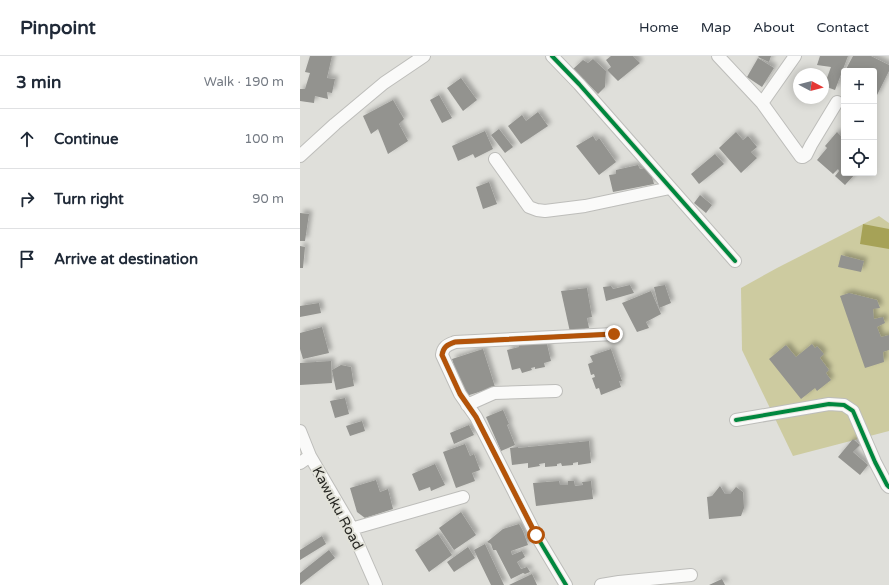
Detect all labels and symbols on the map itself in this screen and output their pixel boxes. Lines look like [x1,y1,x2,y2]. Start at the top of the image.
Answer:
north arrow [793,68,829,104]
route end [605,325,623,343]
street label: Kawuku Road [309,464,367,553]
route start [527,526,545,544]

